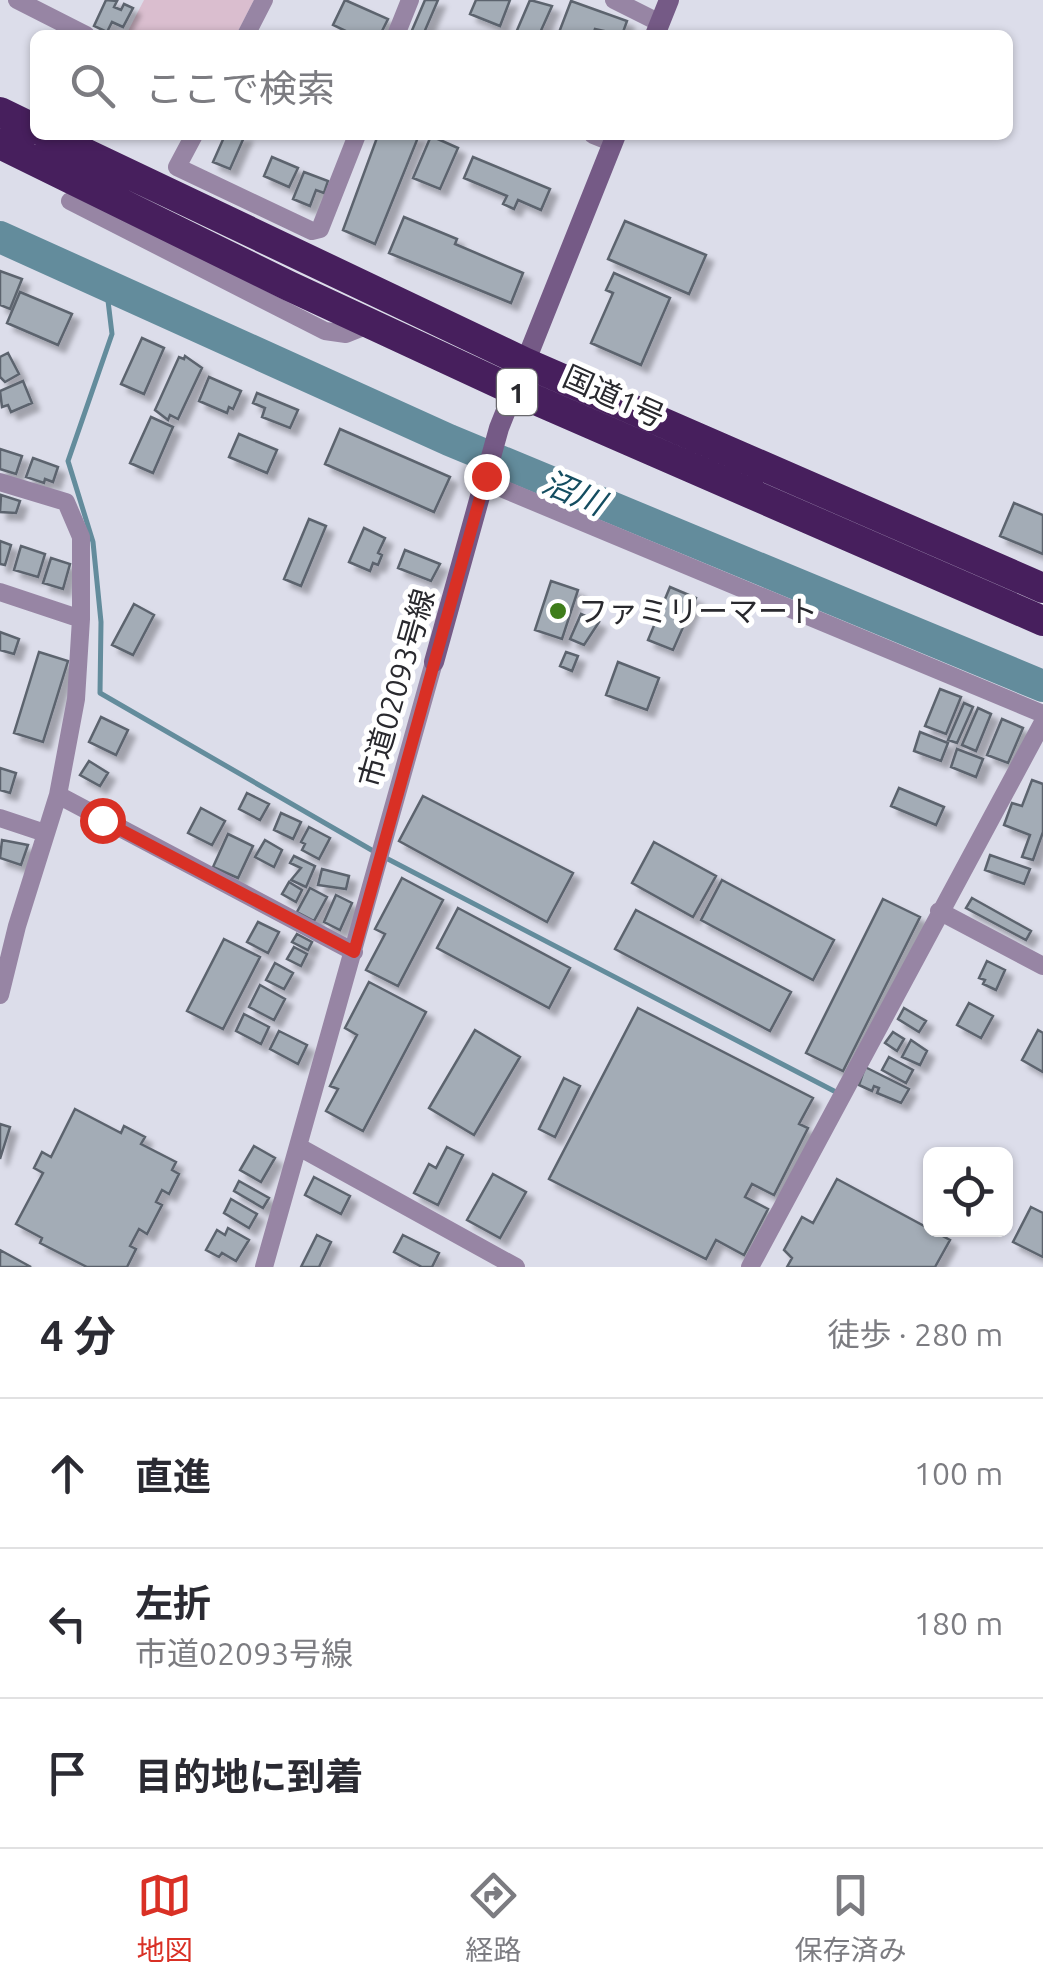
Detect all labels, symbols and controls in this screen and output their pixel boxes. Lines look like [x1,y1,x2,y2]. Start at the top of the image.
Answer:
search box [30,30,1013,140]
icon: search [65,58,120,113]
text: ここで検索 [145,67,335,109]
street label: 国道1号 [558,359,670,433]
road number: 1 [497,369,537,415]
route end [464,454,510,500]
water label: 沼川 [538,463,613,522]
street label: 市道02093号線 [351,585,441,791]
place label: ファミリーマート [578,594,818,628]
marker: ファミリーマート [547,600,569,622]
route start [80,798,126,844]
map controls [923,1147,1013,1237]
button: locate [923,1147,1013,1237]
text: 4 分 [40,1312,116,1359]
text: 徒歩 · 280 m [827,1316,1003,1352]
icon: ahead [40,1446,95,1501]
text: 直進 [135,1455,211,1497]
text: 100 m [914,1455,1003,1491]
text: 左折 [135,1582,211,1624]
icon: left [40,1596,95,1651]
text: 180 m [914,1605,1003,1641]
text: 市道02093号線 [135,1635,353,1671]
icon: arrive [40,1746,95,1801]
text: 目的地に到着 [135,1755,363,1797]
tab: 地図 [136,1868,193,1968]
tab: 経路 [465,1868,522,1968]
tab: 保存済み [794,1868,907,1968]

